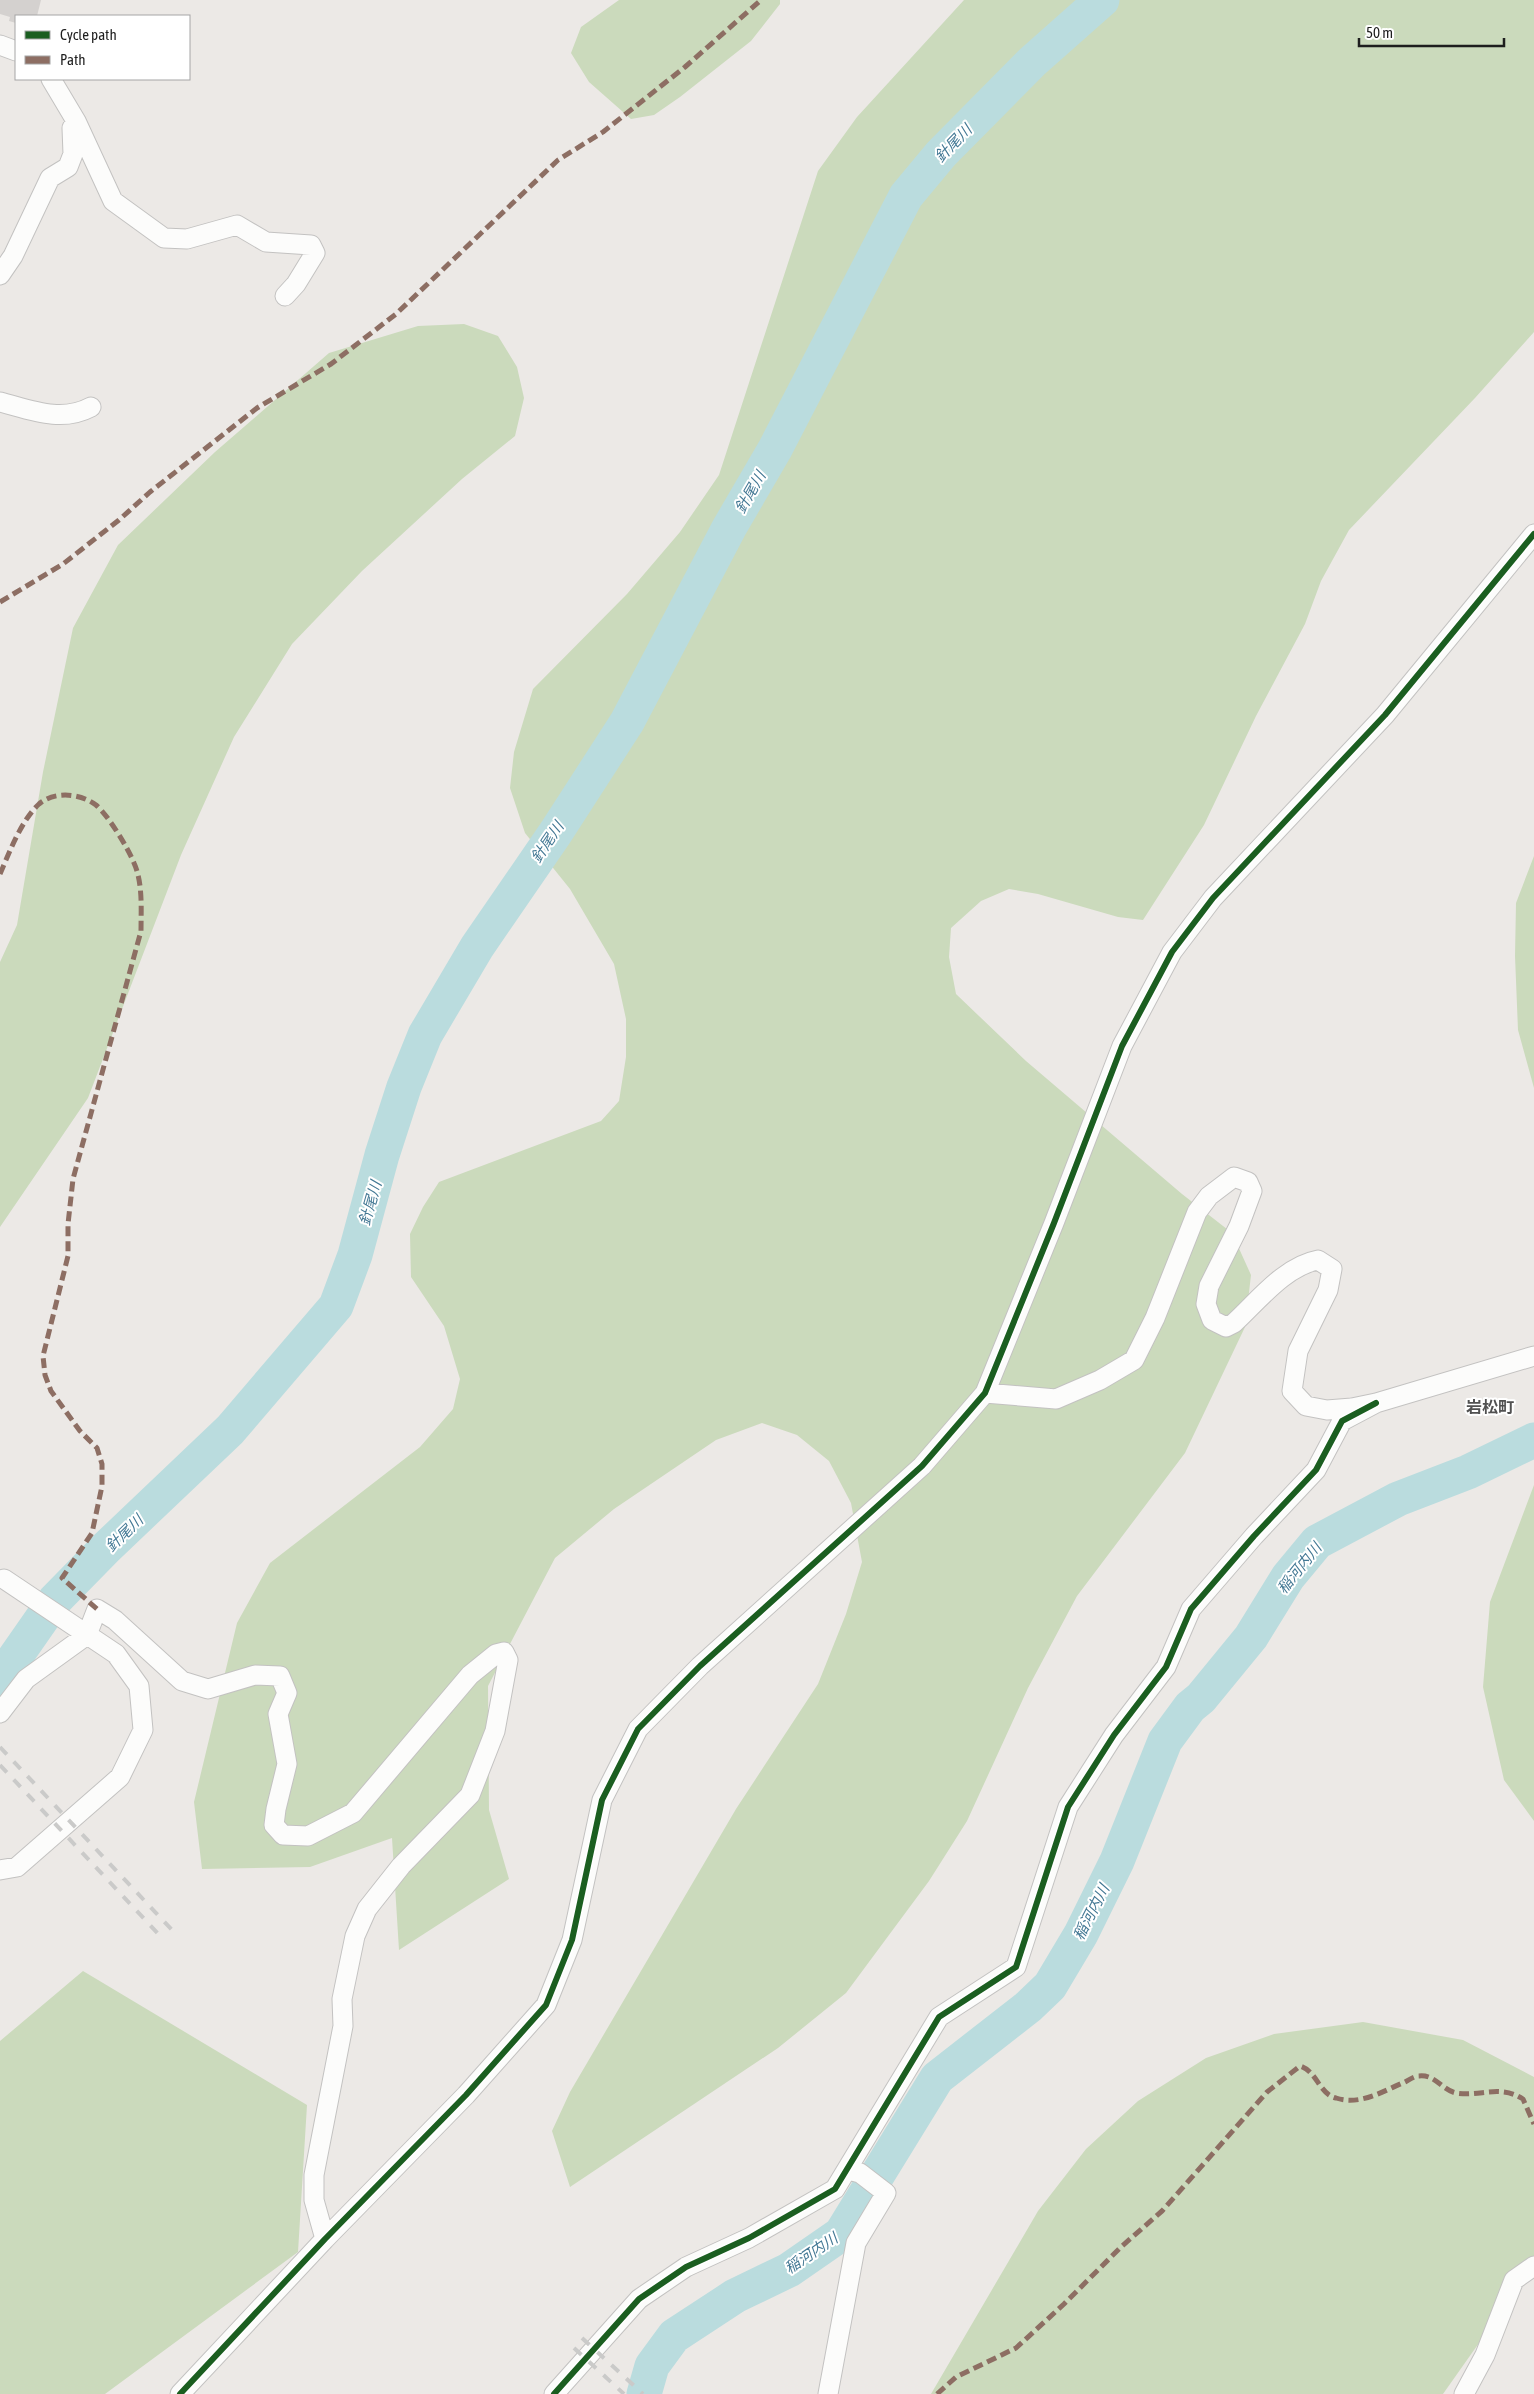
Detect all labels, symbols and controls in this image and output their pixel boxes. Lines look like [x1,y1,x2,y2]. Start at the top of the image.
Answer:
legend [15,15,190,80]
scale bar [1359,15,1504,47]
text: 50 m [1366,24,1393,41]
text: Cycle path [60,26,117,43]
text: Path [60,51,86,68]
water label: 針尾川 [931,119,976,165]
water label: 針尾川 [731,467,770,516]
water label: 針尾川 [527,817,568,865]
water label: 針尾川 [356,1177,385,1227]
district label: 岩松町 [1466,1398,1514,1416]
water label: 針尾川 [102,1510,148,1555]
water label: 稲河内川 [1274,1538,1326,1597]
water label: 稲河内川 [1070,1880,1113,1943]
water label: 稲河内川 [781,2228,842,2277]

